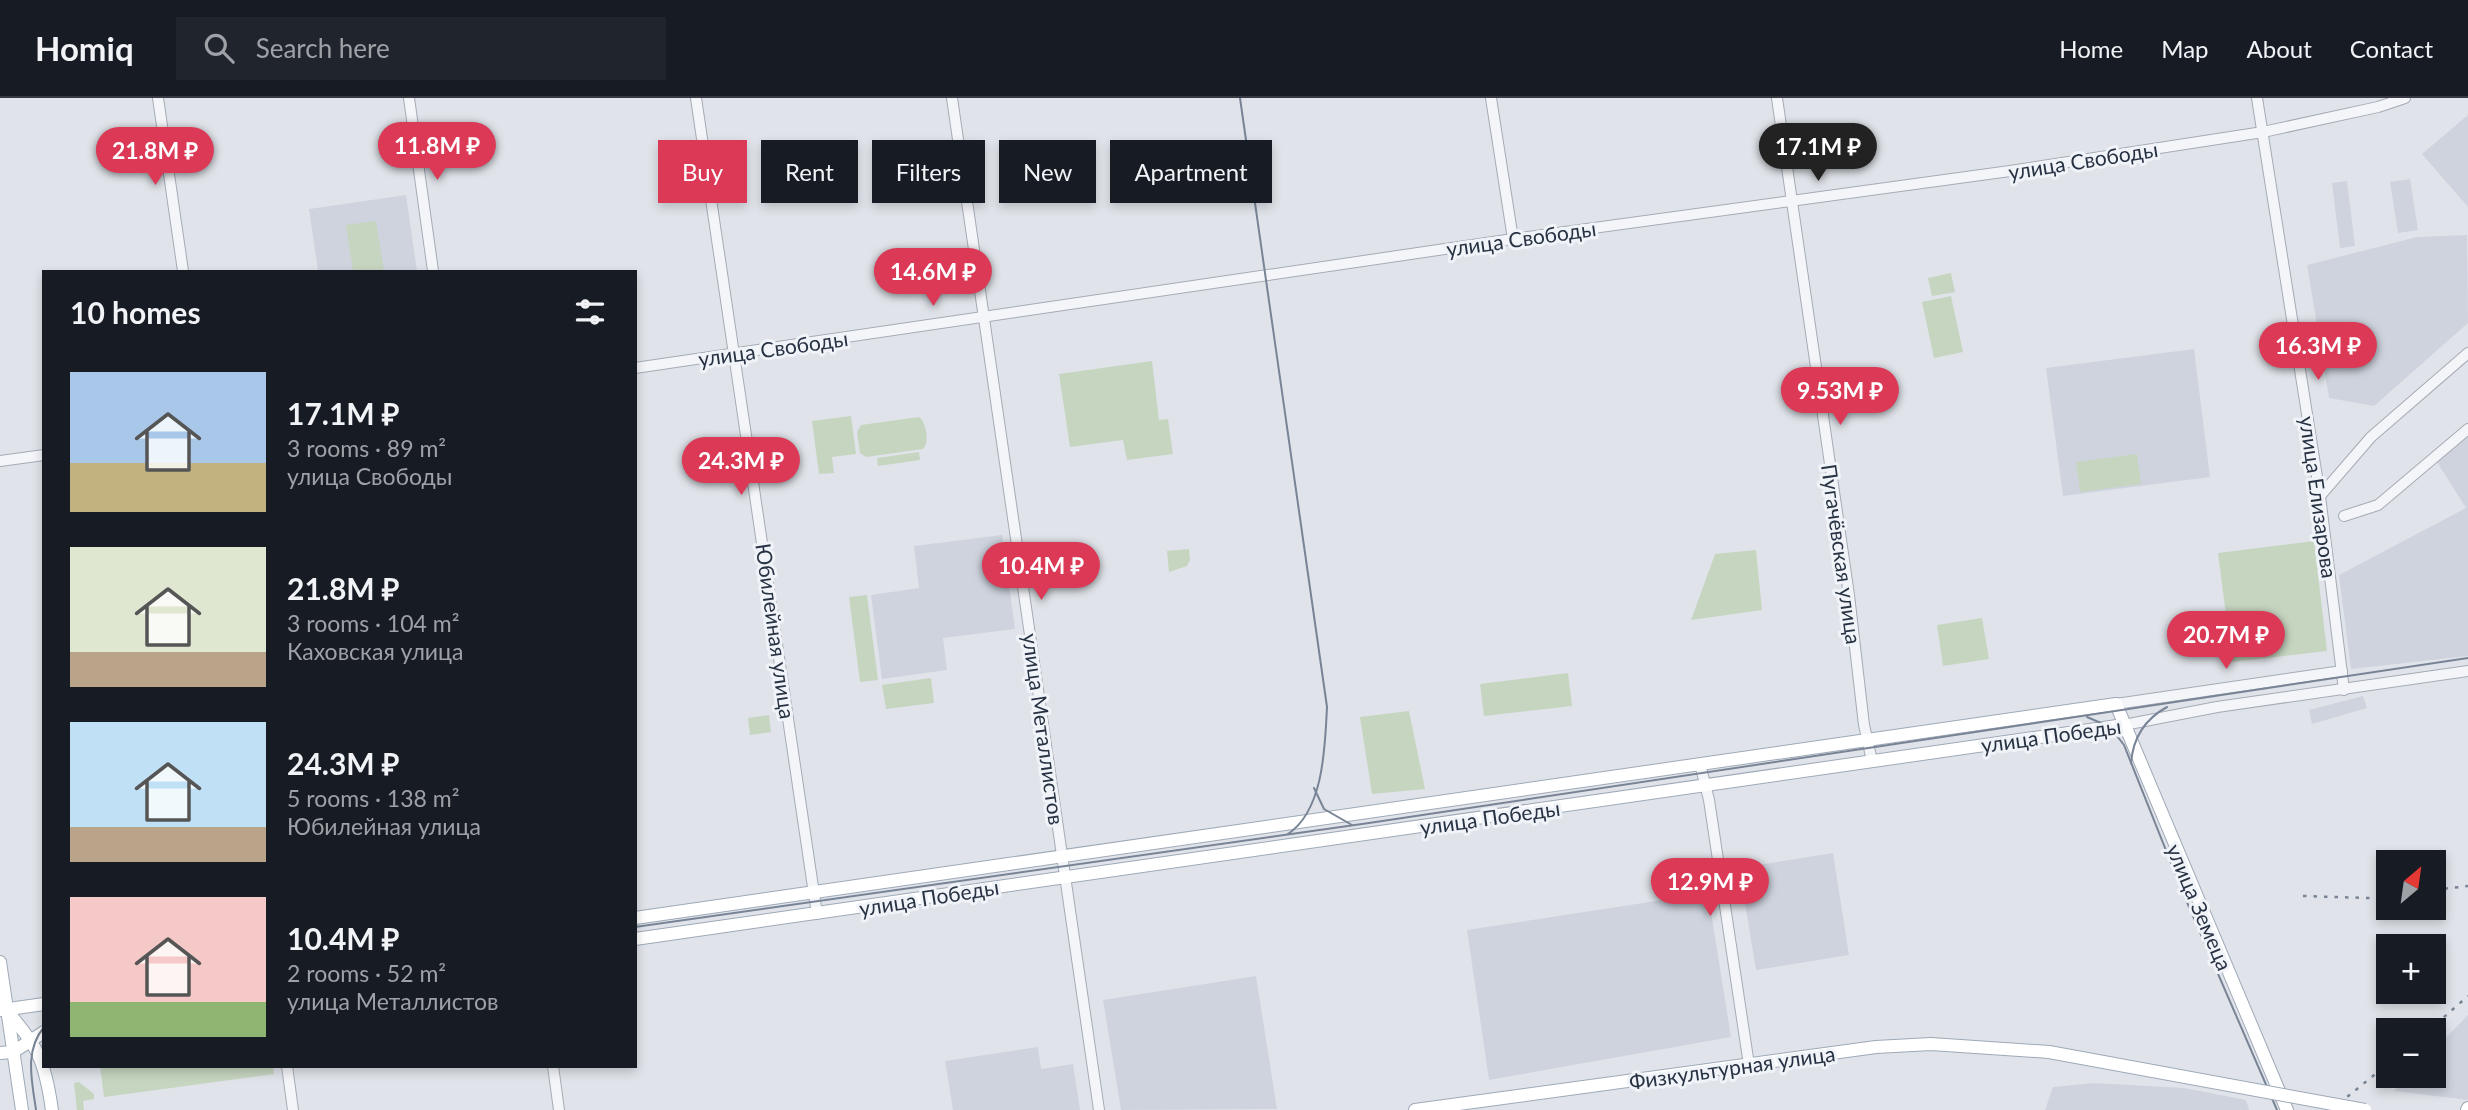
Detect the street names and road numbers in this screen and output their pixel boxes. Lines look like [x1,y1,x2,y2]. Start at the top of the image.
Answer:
street label: улица Свободы [2006,136,2160,184]
street label: улица Свободы [1445,215,1597,261]
street label: улица Свободы [697,325,849,371]
street label: улица Елизарова [2295,414,2343,580]
street label: Пугачёвская улица [1817,462,1867,646]
street label: Юбилейная улица [751,542,801,720]
street label: улица Металлистов [1018,632,1070,826]
street label: улица Победы [1979,713,2123,757]
street label: улица Победы [1418,795,1562,839]
street label: улица Земеца [2162,840,2238,974]
street label: улица Победы [857,874,1001,920]
street label: Физкультурная улица [1627,1040,1837,1094]

